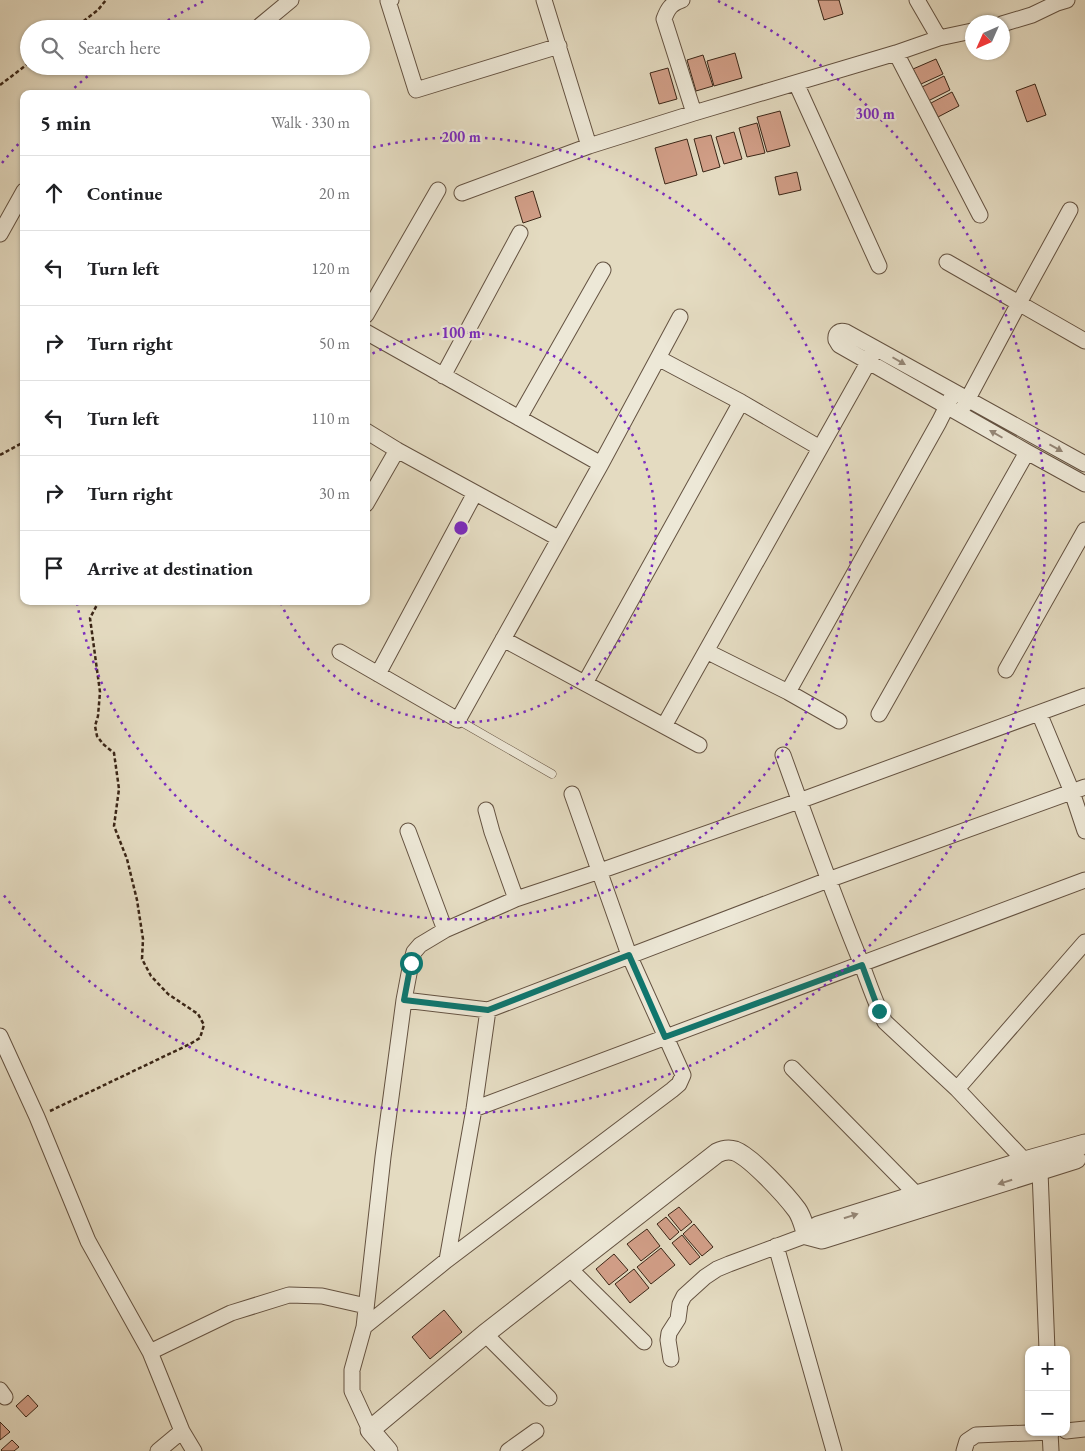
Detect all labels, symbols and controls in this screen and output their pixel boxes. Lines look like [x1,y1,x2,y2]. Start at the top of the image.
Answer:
north arrow [965,15,1010,60]
search box [20,20,370,75]
icon: search [38,34,66,62]
text: Search here [78,35,160,60]
text: 300 m [855,104,895,123]
text: 5 min [40,109,91,136]
text: Walk · 330 m [271,112,350,133]
text: 200 m [441,127,481,146]
icon: ahead [40,179,68,207]
text: Continue [87,181,162,206]
text: 20 m [319,183,350,204]
icon: left [40,254,68,282]
text: Turn left [87,256,159,281]
text: 120 m [311,258,350,279]
text: 100 m [441,323,481,342]
icon: right [40,329,68,357]
text: Turn right [87,331,173,356]
text: 50 m [319,333,350,354]
one-way arrow [892,357,906,365]
icon: left [40,404,68,432]
text: Turn left [87,406,159,431]
text: 110 m [311,408,350,429]
one-way arrow [990,430,1003,439]
one-way arrow [1049,443,1062,452]
icon: right [40,479,68,507]
text: Turn right [87,481,173,506]
text: 30 m [319,483,350,504]
centre of rings [452,519,470,537]
icon: arrive [40,554,68,582]
text: Arrive at destination [87,556,253,581]
route start [400,952,423,975]
route end [868,1000,891,1023]
one-way arrow [998,1178,1013,1186]
one-way arrow [844,1211,859,1219]
map controls [1025,1346,1070,1436]
button: + [1025,1346,1070,1391]
button: − [1025,1391,1070,1436]

